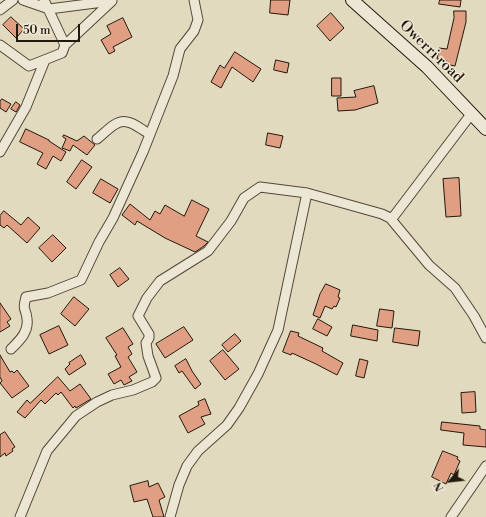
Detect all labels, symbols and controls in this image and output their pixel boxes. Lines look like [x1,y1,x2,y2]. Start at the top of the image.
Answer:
scale bar [18,16,82,42]
street label: Owerri road [395,17,467,87]
text: 50 m [23,23,51,38]
north arrow [430,461,470,501]
text: N [431,480,448,494]

